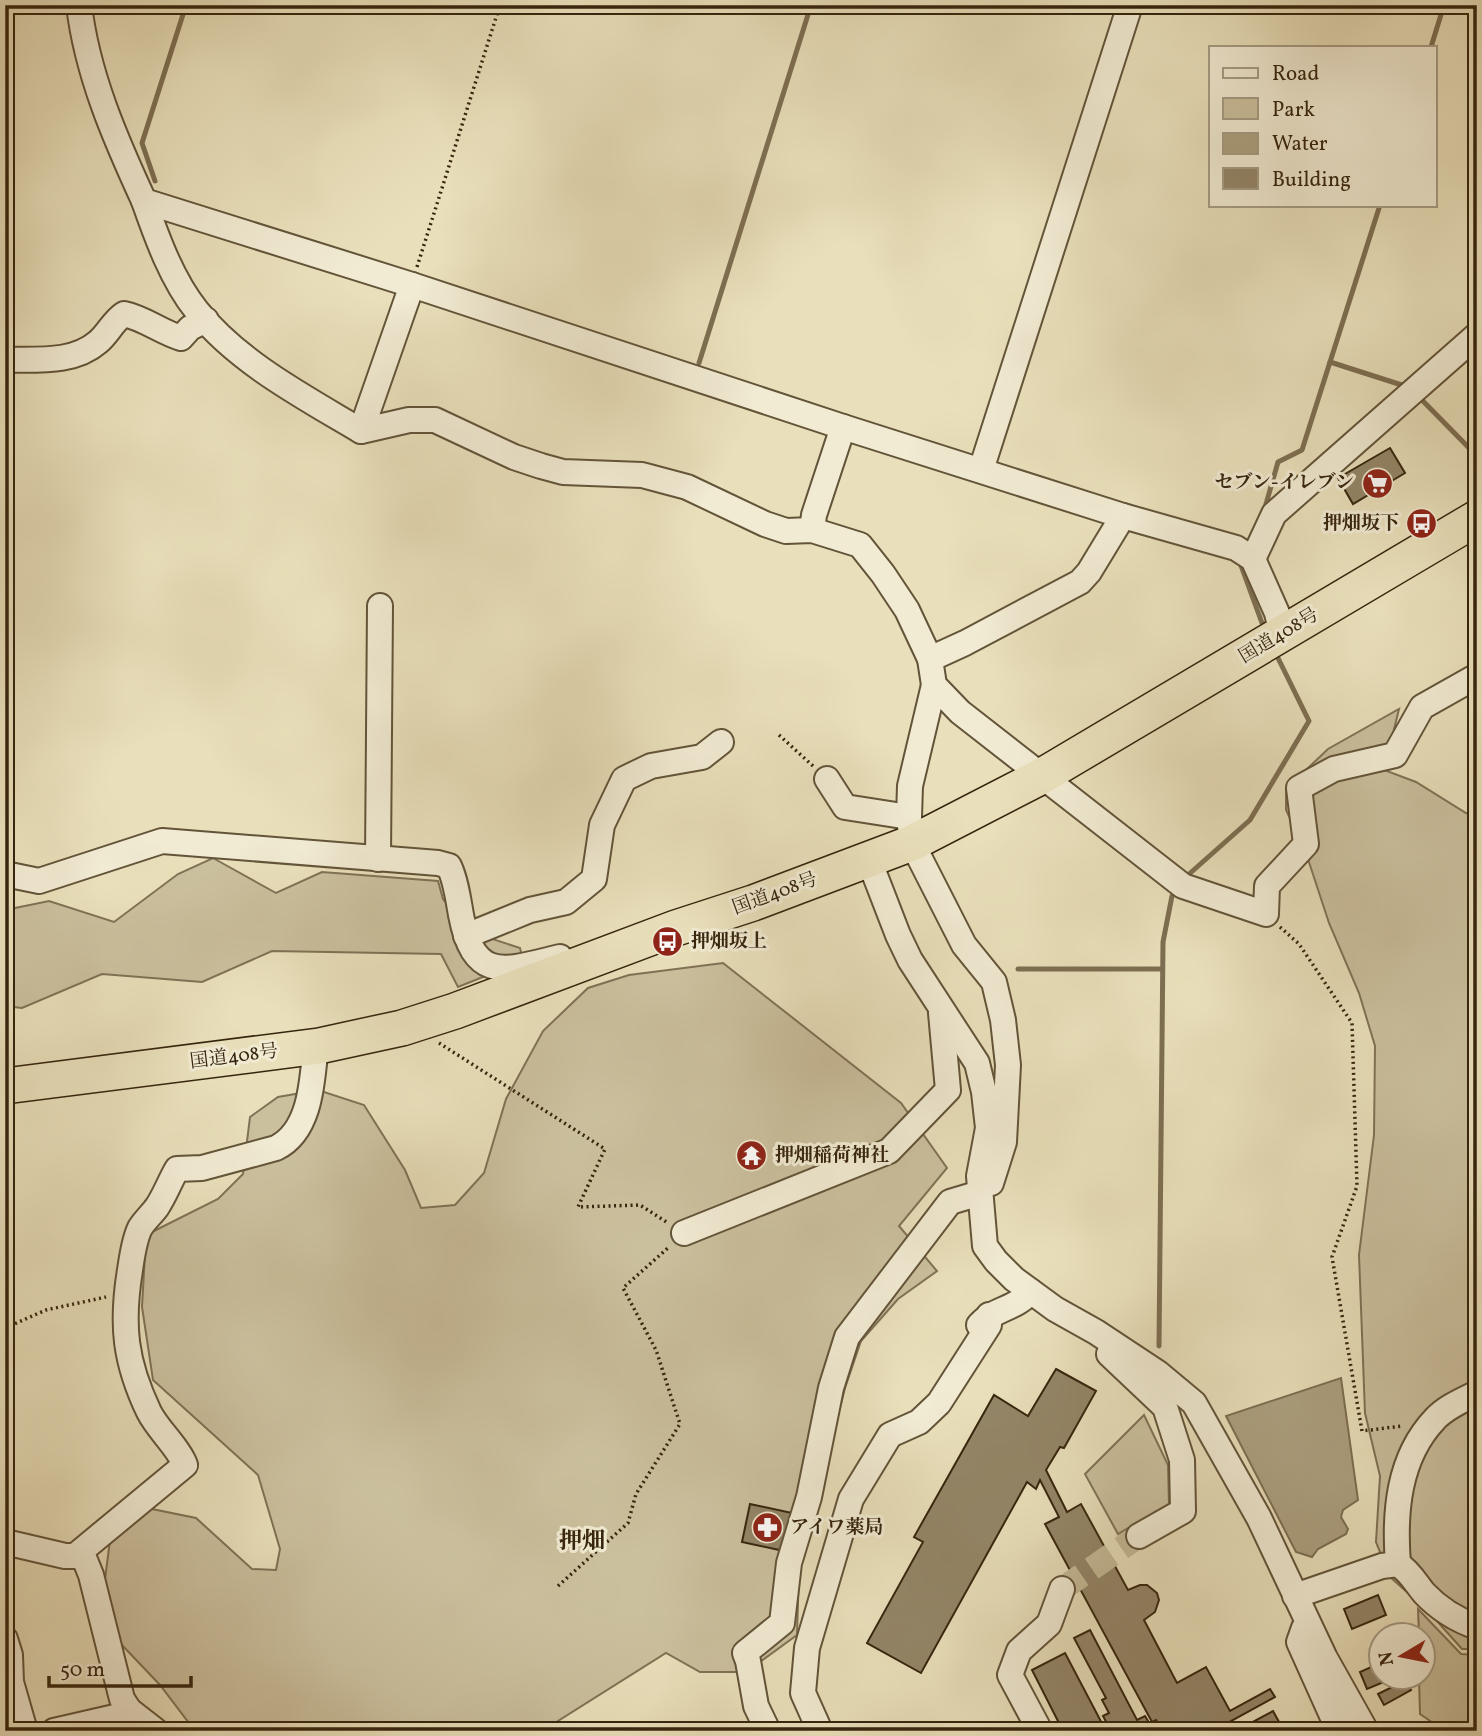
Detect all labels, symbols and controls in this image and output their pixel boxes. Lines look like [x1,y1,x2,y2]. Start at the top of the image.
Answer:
legend [1209,46,1436,206]
text: Road [1272,60,1319,89]
text: Park [1272,96,1315,125]
text: Water [1272,130,1328,159]
text: Building [1272,166,1351,195]
supermarket icon: セブン-イレブン [1360,466,1394,500]
place label: セブン-イレブン [1215,470,1354,496]
bus stop icon: 押畑坂下 [1405,507,1439,541]
place label: 押畑坂下 [1323,511,1399,537]
street label: 国道408号 [1234,602,1324,670]
street label: 国道408号 [729,867,821,921]
bus stop icon: 押畑坂上 [651,925,685,959]
place label: 押畑坂上 [691,929,767,955]
street label: 国道408号 [188,1039,280,1075]
temple icon: 押畑稲荷神社 [735,1139,769,1173]
place label: 押畑稲荷神社 [775,1143,889,1169]
pharmacy icon: アイワ薬局 [750,1511,784,1545]
place label: アイワ薬局 [790,1515,883,1541]
district label: 押畑 [559,1526,605,1558]
north arrow [1366,1620,1436,1690]
scale bar [49,1645,191,1689]
text: N [1373,1649,1401,1668]
text: 50 m [60,1656,105,1685]

